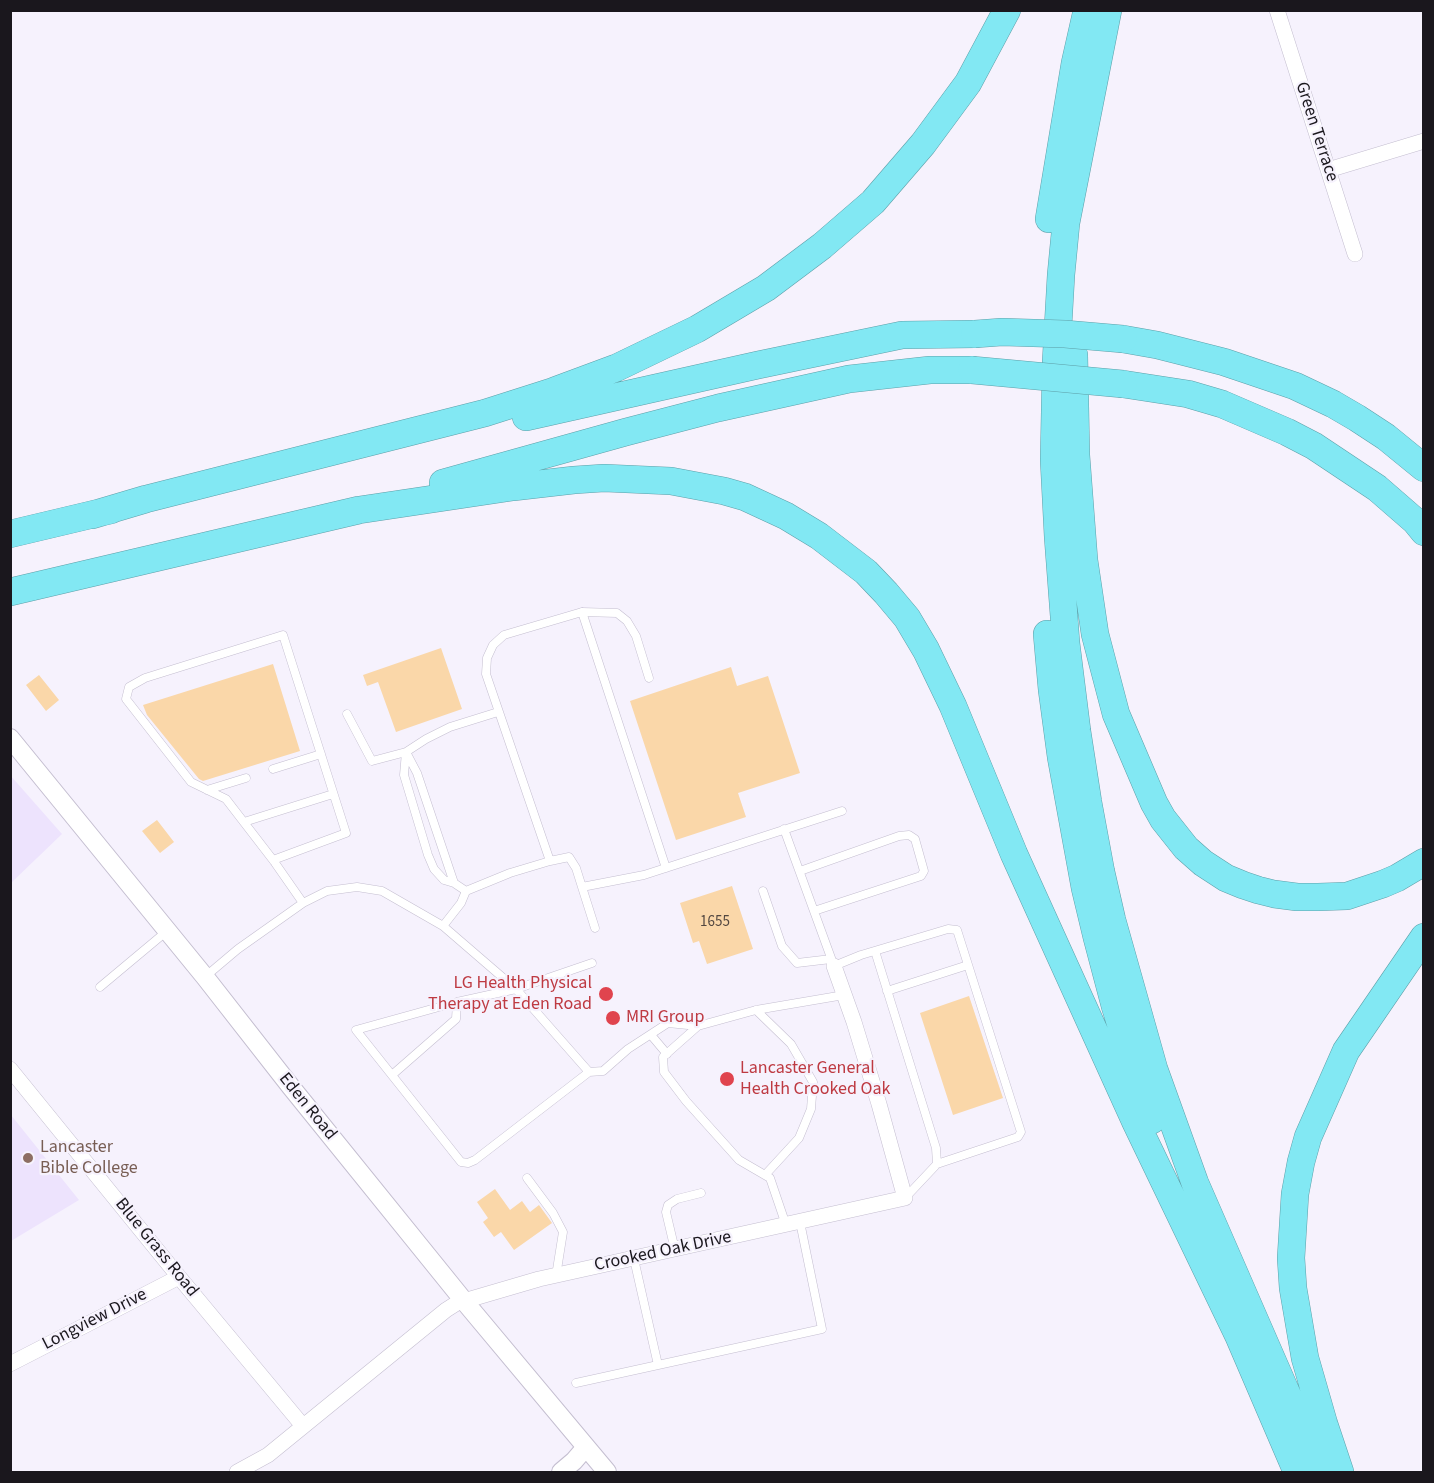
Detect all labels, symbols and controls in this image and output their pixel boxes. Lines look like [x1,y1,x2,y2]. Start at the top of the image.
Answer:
street label: Green Terrace [1290,79,1342,185]
house number: 1655 [700,914,730,932]
place label: LG Health Physical Therapy at Eden Road [428,973,592,1016]
marker: LG Health Physical Therapy at Eden Road [597,985,615,1003]
place label: MRI Group [626,1007,704,1029]
marker: MRI Group [604,1009,622,1027]
place label: Lancaster General Health Crooked Oak [740,1058,890,1100]
street label: Eden Road [273,1069,341,1145]
marker: Lancaster General Health Crooked Oak [718,1070,736,1088]
place label: Lancaster Bible College [40,1137,138,1180]
marker: Lancaster Bible College [21,1151,35,1165]
street label: Blue Grass Road [110,1194,202,1302]
street label: Crooked Oak Drive [593,1227,733,1277]
street label: Longview Drive [39,1284,151,1356]

